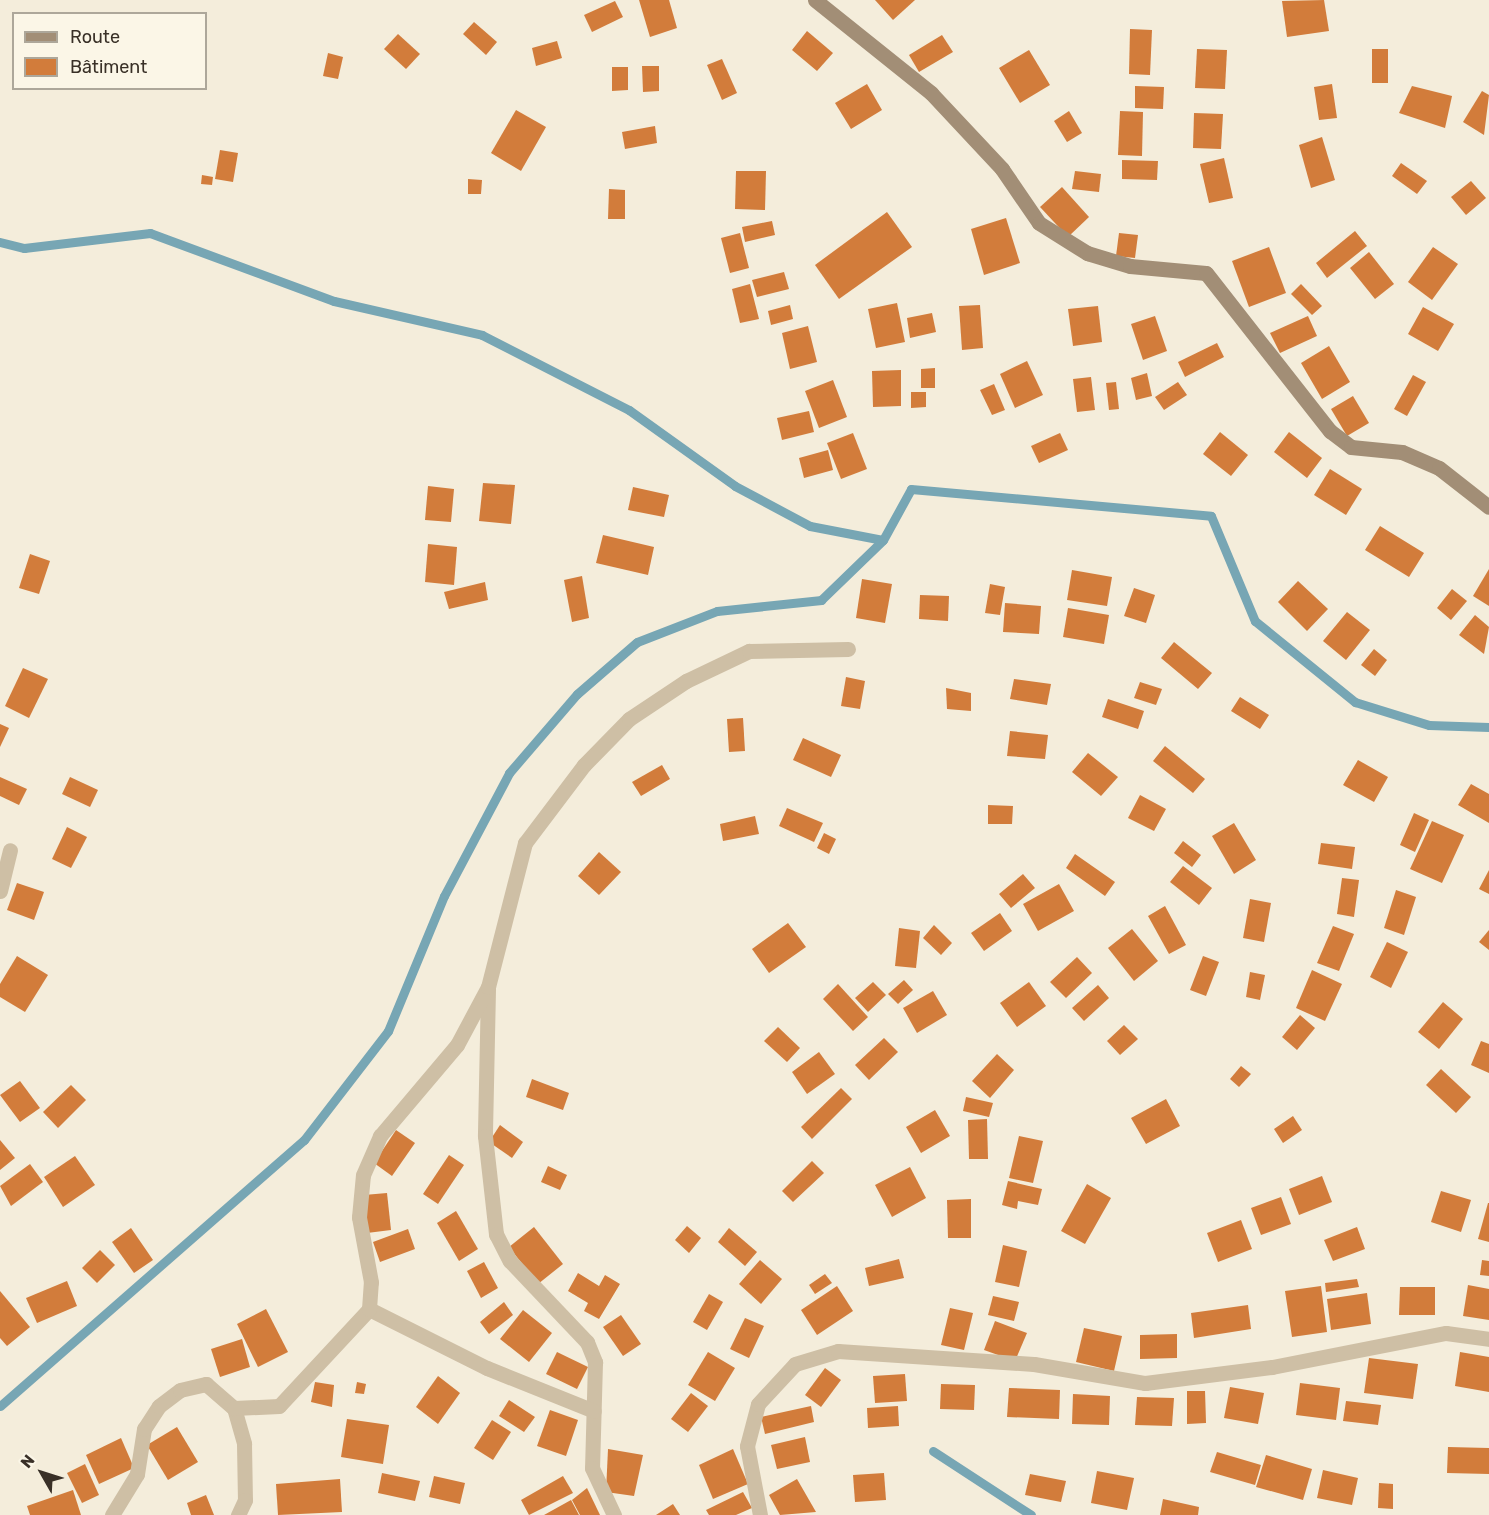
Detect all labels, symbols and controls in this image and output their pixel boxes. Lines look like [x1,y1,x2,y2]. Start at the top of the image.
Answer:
legend [12,12,207,90]
text: Route [70,26,120,48]
text: Bâtiment [70,56,147,78]
north arrow [12,1443,72,1503]
text: N [17,1451,39,1472]

